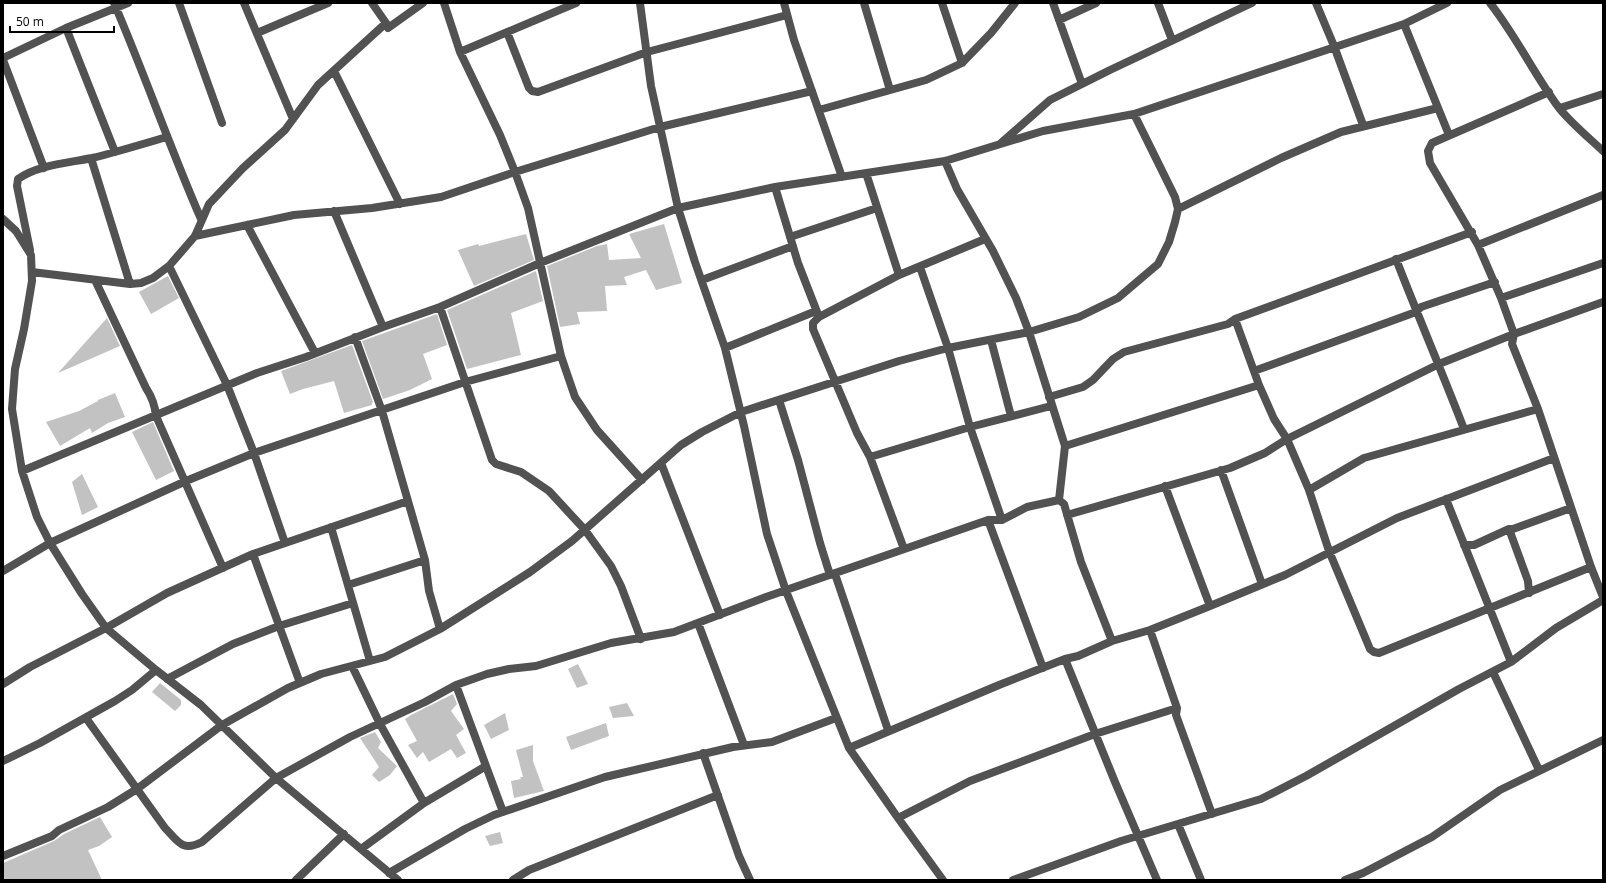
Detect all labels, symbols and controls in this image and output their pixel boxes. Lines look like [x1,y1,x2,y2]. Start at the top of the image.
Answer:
scale bar [10,8,114,34]
text: 50 m [16,13,44,30]

